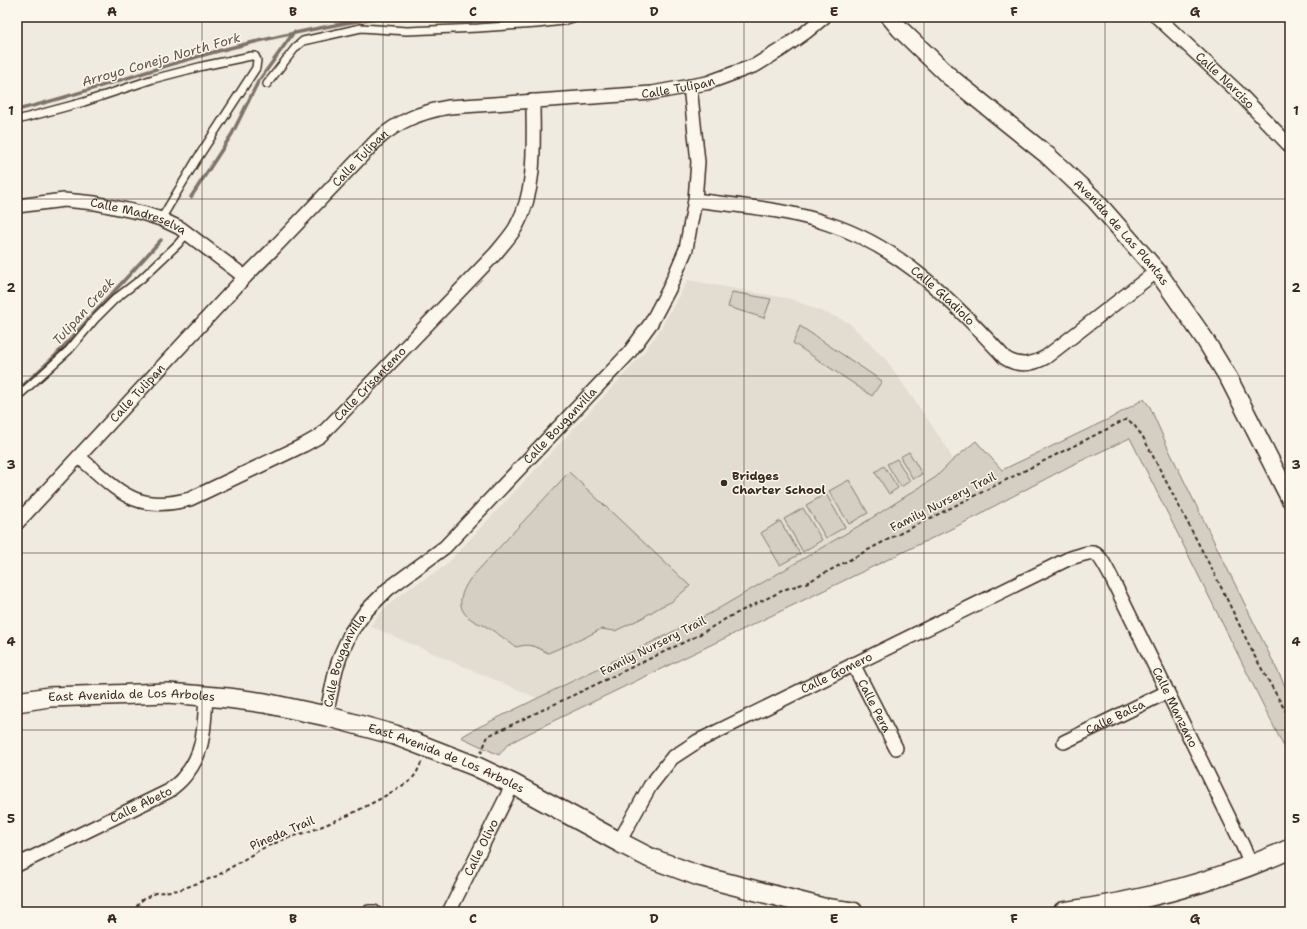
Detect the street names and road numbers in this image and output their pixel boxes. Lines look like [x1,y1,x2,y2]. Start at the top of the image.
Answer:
street label: Calle Narciso [1192,49,1258,112]
street label: Calle Tulipan [641,73,717,102]
street label: Calle Tulipan [329,126,392,190]
street label: Avenida de Las Plantas [1070,176,1173,289]
street label: Calle Madreselva [90,195,190,239]
street label: Calle Gladiolo [907,262,978,329]
street label: Calle Crisantemo [330,343,410,425]
street label: Calle Tulipan [106,361,168,426]
street label: Calle Bouganvilla [520,383,601,467]
street label: Family Nursery Trail [887,468,999,536]
street label: Calle Bouganvilla [320,610,370,709]
street label: Family Nursery Trail [597,612,709,680]
street label: Calle Gomero [798,648,875,697]
street label: Calle Manzano [1148,665,1201,750]
street label: Calle Pera [854,676,895,736]
street label: East Avenida de Los Arboles [48,685,216,705]
street label: Calle Balsa [1083,696,1148,738]
street label: East Avenida de Los Arboles [366,720,527,797]
street label: Calle Abeto [107,783,175,826]
street label: Pineda Trail [247,812,317,854]
street label: Calle Olivo [460,816,502,879]

